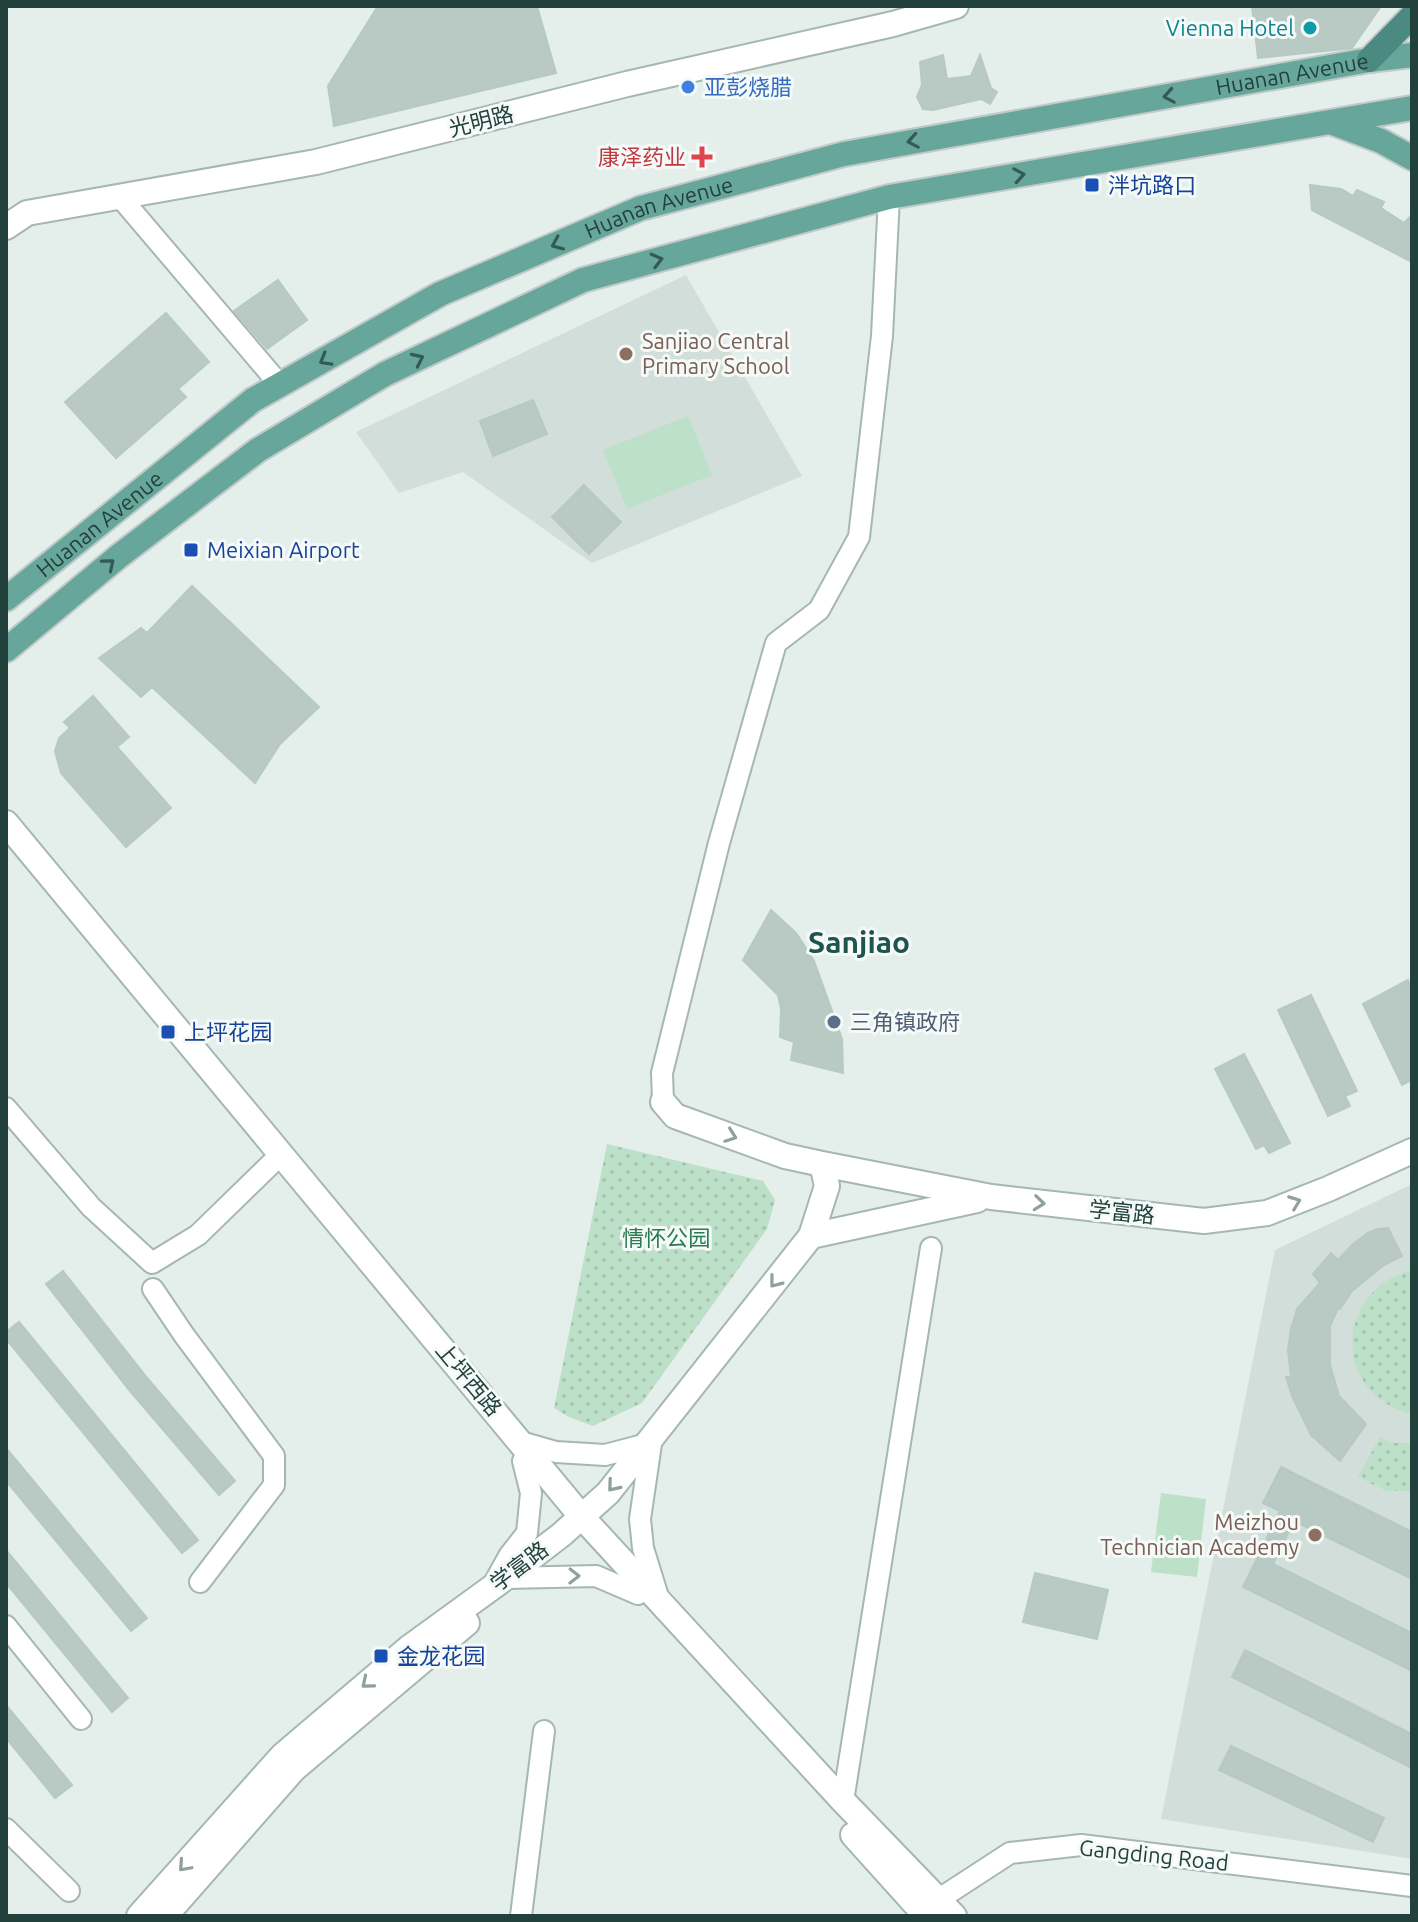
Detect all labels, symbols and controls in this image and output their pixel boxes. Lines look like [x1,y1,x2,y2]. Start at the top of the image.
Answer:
place label: Vienna Hotel [1166,15,1294,40]
marker: Vienna Hotel [1301,19,1319,37]
street label: Huanan Avenue [1214,47,1370,99]
place label: 亚彭烧腊 [704,74,792,99]
marker: 亚彭烧腊 [679,78,697,96]
one-way arrow [1163,87,1176,104]
street label: 光明路 [446,100,516,141]
one-way arrow [907,132,920,149]
place label: 康泽药业 [598,144,686,169]
marker: 康泽药业 [693,148,711,166]
one-way arrow [1012,168,1026,185]
street label: Huanan Avenue [581,171,736,243]
place label: 泮坑路口 [1108,172,1196,197]
marker: 泮坑路口 [1083,176,1101,194]
one-way arrow [551,234,565,250]
one-way arrow [650,253,664,269]
place label: Sanjiao Central Primary School [642,328,790,378]
marker: Sanjiao Central Primary School [617,345,635,363]
one-way arrow [318,350,333,365]
one-way arrow [409,353,424,369]
street label: Huanan Avenue [31,465,167,582]
place label: Meixian Airport [207,537,360,562]
marker: Meixian Airport [182,541,200,559]
one-way arrow [99,559,114,574]
district label: Sanjiao [808,925,910,959]
place label: 三角镇政府 [850,1009,960,1034]
marker: 三角镇政府 [825,1013,843,1031]
place label: 上坪花园 [184,1019,272,1044]
marker: 上坪花园 [159,1023,177,1041]
one-way arrow [723,1127,737,1143]
one-way arrow [1033,1194,1046,1211]
one-way arrow [1287,1195,1301,1212]
street label: 学富路 [1088,1196,1156,1227]
park label: 情怀公园 [622,1225,710,1250]
one-way arrow [770,1273,785,1287]
street label: 上坪西路 [432,1337,507,1420]
one-way arrow [608,1476,623,1491]
place label: Meizhou Technician Academy [1100,1509,1299,1559]
marker: Meizhou Technician Academy [1306,1526,1324,1544]
street label: 学富路 [485,1536,553,1595]
one-way arrow [568,1567,581,1585]
place label: 金龙花园 [397,1643,485,1668]
marker: 金龙花园 [372,1647,390,1665]
one-way arrow [362,1673,377,1688]
street label: Gangding Road [1078,1834,1230,1875]
one-way arrow [179,1857,193,1872]

